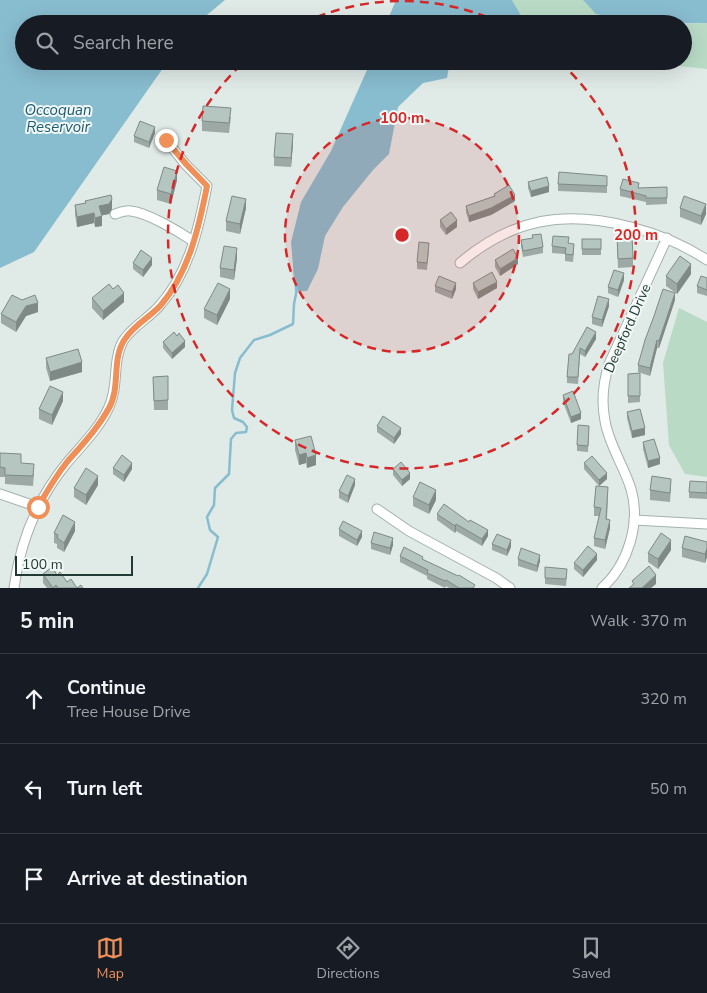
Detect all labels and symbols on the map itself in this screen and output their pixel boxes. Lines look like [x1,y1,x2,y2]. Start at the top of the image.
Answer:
water label: Occoquan Reservoir [24,100,92,137]
text: 100 m [380,108,424,128]
route end [155,129,178,152]
text: 200 m [614,225,658,245]
centre of rings [393,226,411,244]
street label: Deepford Drive [599,281,656,376]
route start [27,496,50,519]
scale bar [15,553,132,576]

